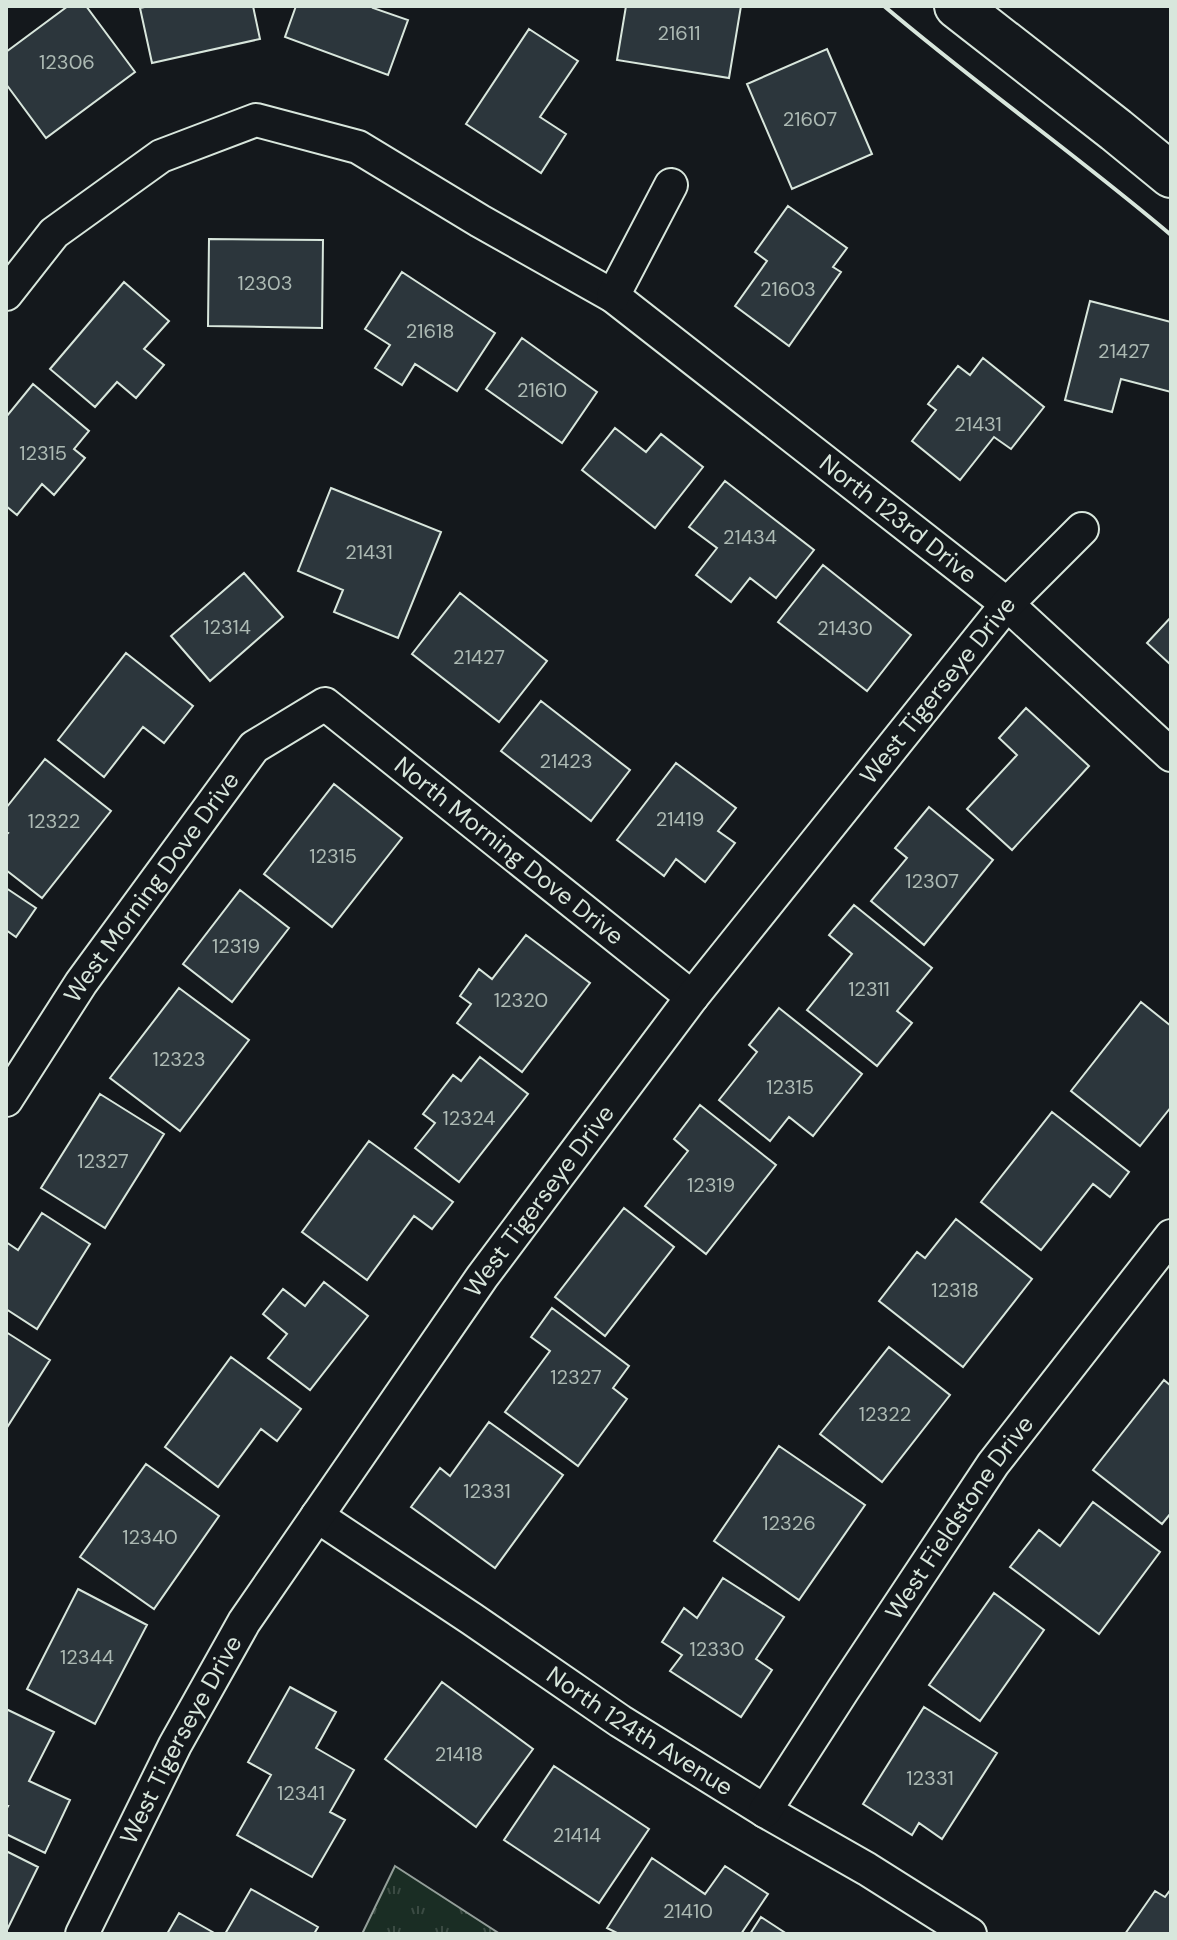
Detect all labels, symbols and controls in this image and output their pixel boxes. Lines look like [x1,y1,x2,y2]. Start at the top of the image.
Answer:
house number: 21611 [658,20,700,46]
house number: 12306 [39,49,95,75]
house number: 21607 [783,106,837,132]
house number: 12303 [237,270,293,296]
house number: 21603 [760,276,816,302]
house number: 21618 [406,318,454,344]
house number: 21427 [1098,338,1150,364]
house number: 21610 [517,377,567,403]
house number: 21431 [954,411,1002,437]
house number: 12315 [19,440,67,466]
street label: North 123rd Drive [814,447,984,590]
house number: 21434 [723,524,777,550]
house number: 21431 [345,539,393,565]
street label: West Tigerseye Drive [853,590,1022,790]
house number: 12314 [203,614,251,640]
house number: 21430 [817,615,873,641]
house number: 21427 [453,644,505,670]
house number: 21423 [539,748,593,774]
street label: North Morning Dove Drive [388,749,630,951]
street label: West Morning Dove Drive [57,765,246,1008]
house number: 21419 [656,806,704,832]
house number: 12322 [28,808,80,834]
house number: 12315 [309,843,357,869]
house number: 12307 [905,868,959,894]
house number: 12319 [212,933,260,959]
house number: 12311 [848,976,890,1002]
house number: 12320 [494,987,548,1013]
house number: 12323 [153,1046,205,1072]
house number: 12315 [766,1074,814,1100]
street label: West Tigerseye Drive [457,1098,621,1303]
house number: 12324 [443,1105,495,1131]
house number: 12327 [77,1148,129,1174]
house number: 12319 [687,1172,735,1198]
house number: 12318 [931,1277,979,1303]
house number: 12327 [550,1364,602,1390]
house number: 12322 [859,1401,911,1427]
street label: West Fieldstone Drive [878,1409,1040,1625]
house number: 12331 [463,1478,511,1504]
house number: 12326 [762,1510,816,1536]
house number: 12340 [122,1524,178,1550]
street label: West Tigerseye Drive [113,1630,248,1849]
house number: 12330 [689,1636,745,1662]
house number: 12344 [60,1644,114,1670]
street label: North 124th Avenue [541,1659,739,1802]
house number: 21418 [435,1741,483,1767]
house number: 12331 [906,1765,954,1791]
house number: 12341 [277,1780,325,1806]
house number: 21414 [553,1822,601,1848]
house number: 21410 [663,1898,713,1924]

